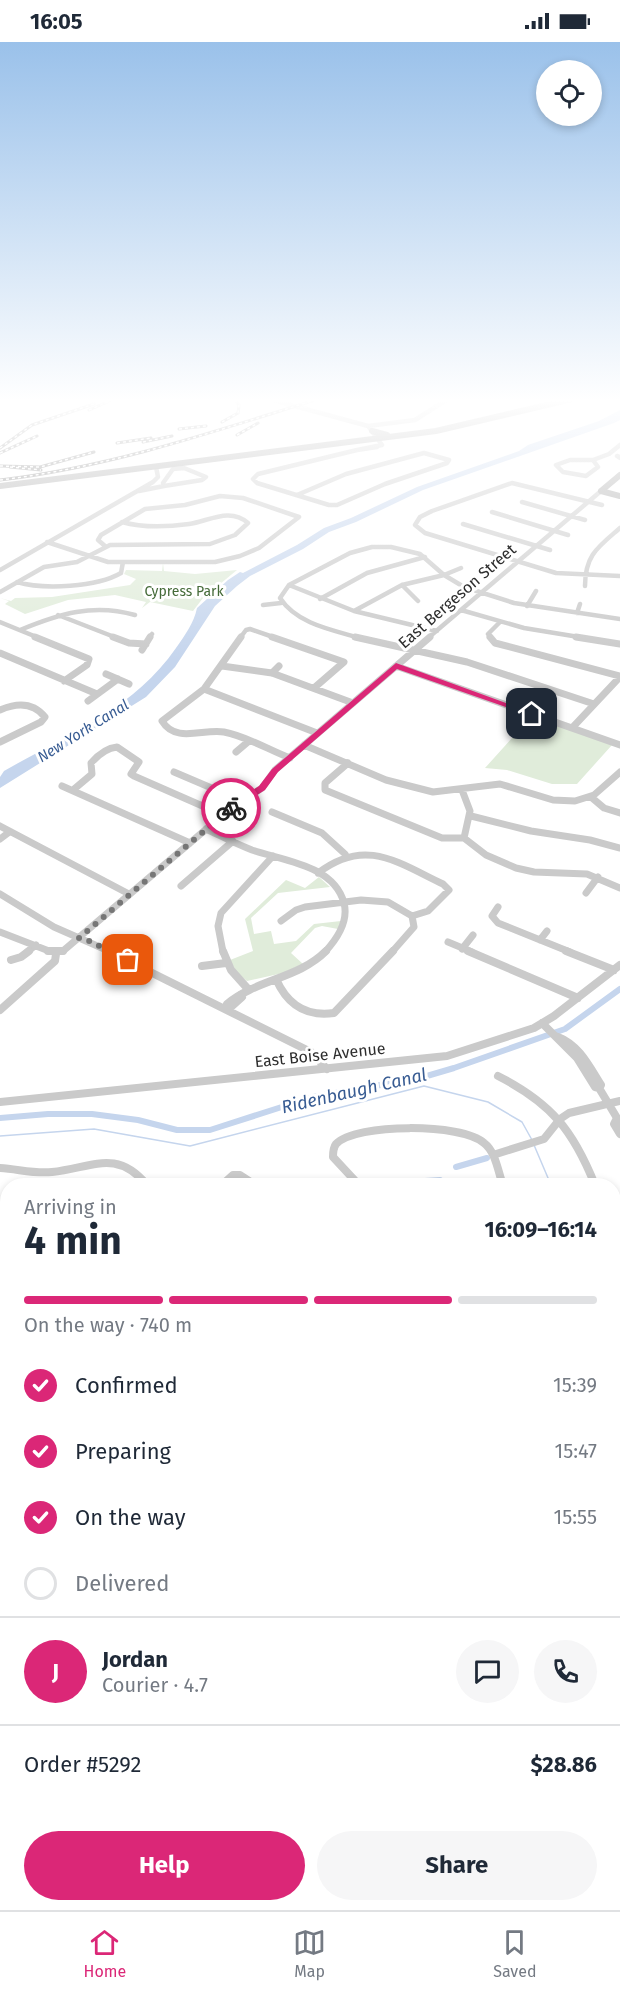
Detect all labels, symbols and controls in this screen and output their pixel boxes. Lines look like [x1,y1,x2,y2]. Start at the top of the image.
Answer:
text: 16:05 [30,8,83,35]
map controls [536,60,602,126]
button: locate [536,60,602,126]
street label: East Bergeson Street [394,540,520,652]
park label: Cypress Park [144,583,224,600]
pin [506,688,557,739]
water label: New York Canal [34,696,132,766]
icon: home [515,697,548,730]
courier [201,778,261,838]
icon: bike [215,792,248,825]
pin [102,934,153,985]
icon: bag [111,943,144,976]
street label: East Boise Avenue [254,1039,386,1071]
water label: Ridenbaugh Canal [279,1064,429,1118]
text: Arriving in [24,1195,117,1219]
text: 16:09–16:14 [484,1216,597,1243]
text: 4 min [24,1218,122,1264]
text: On the way · 740 m [24,1313,192,1337]
icon: check [24,1369,57,1402]
text: Confirmed [75,1372,178,1399]
text: 15:39 [553,1373,597,1397]
icon: check [24,1435,57,1468]
text: Preparing [75,1438,171,1465]
text: 15:47 [555,1439,597,1463]
icon: check [24,1501,57,1534]
text: On the way [75,1504,186,1531]
text: 15:55 [554,1505,597,1529]
text: Delivered [75,1570,170,1597]
button: chat [456,1640,519,1703]
button: phone [534,1640,597,1703]
text: Jordan [102,1646,168,1673]
text: J [52,1658,59,1685]
text: Courier · 4.7 [102,1673,208,1697]
text: Order #5292 [24,1751,141,1778]
text: $28.86 [531,1751,597,1778]
button: Help [24,1831,305,1900]
button: Share [317,1831,597,1900]
tab: Home [84,1926,126,1981]
tab: Map [293,1926,326,1981]
tab: Saved [493,1926,536,1981]

